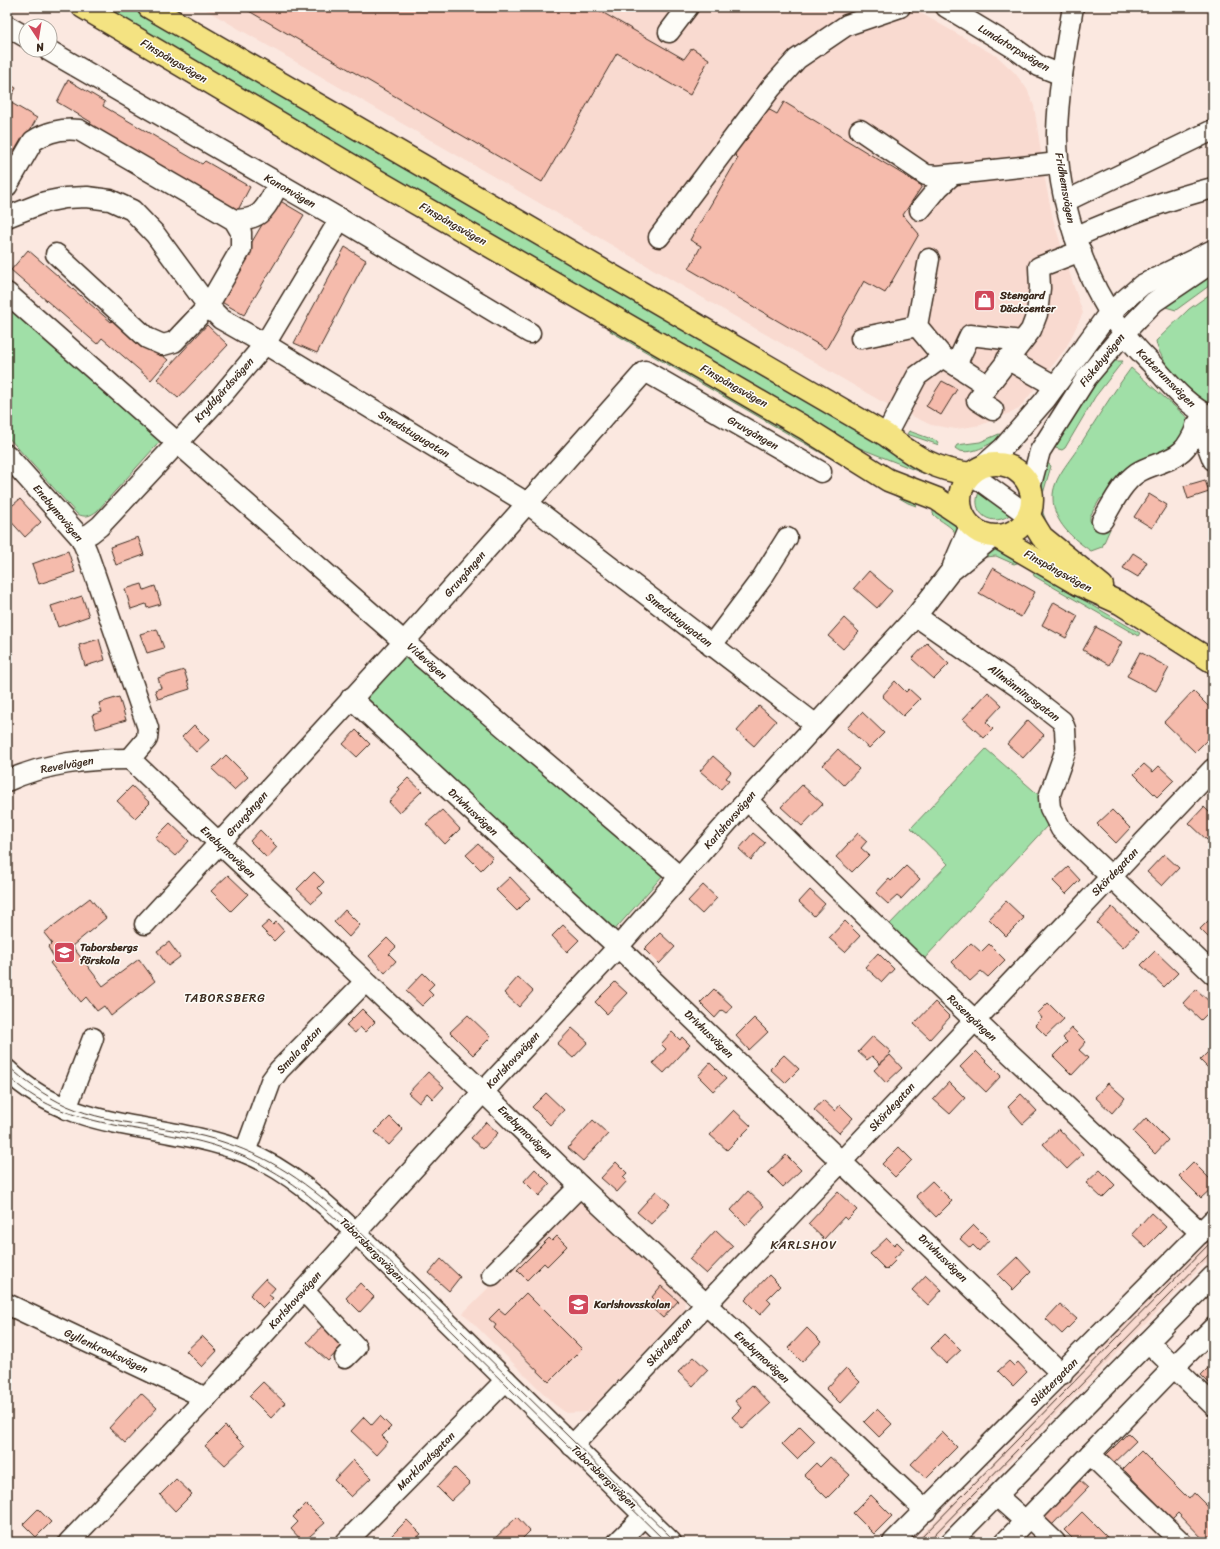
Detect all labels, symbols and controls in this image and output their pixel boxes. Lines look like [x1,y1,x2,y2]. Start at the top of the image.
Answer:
north arrow [18,18,58,58]
street label: Lundatorpsvägen [974,19,1054,77]
street label: Finspångsvägen [137,33,211,89]
text: N [34,37,47,57]
street label: Fridhemsvägen [1049,151,1081,225]
street label: Kanonvägen [261,168,320,214]
street label: Finspångsvägen [416,197,490,251]
place label: Stengard Däckcenter [999,286,1057,318]
shop icon: Stengard Däckcenter [972,288,998,314]
street label: Fiskebyvägen [1074,329,1130,391]
street label: Katterumsvägen [1132,344,1200,412]
street label: Kryddgårdsvägen [189,353,259,427]
street label: Finspångsvägen [697,359,771,413]
street label: Smedstugugatan [374,405,454,463]
street label: Gruvgången [724,411,782,455]
street label: Enebymovägen [28,480,88,546]
street label: Finspångsvägen [1021,544,1095,598]
street label: Gruvgången [439,546,491,602]
street label: Smedstugugatan [641,588,717,652]
street label: Videvägen [402,638,452,684]
street label: Allmänningsgatan [983,659,1064,727]
street label: Revelvägen [39,751,95,779]
street label: Drivhusvägen [443,783,503,841]
street label: Karlshovsvägen [699,786,761,854]
street label: Gruvgången [221,787,273,841]
street label: Enebymovägen [196,821,260,883]
street label: Skördegatan [1087,843,1143,901]
place label: Taborsbergs förskola [80,938,139,970]
school or university icon: Taborsbergs förskola [51,940,77,966]
district label: TABORSBERG [184,987,266,1009]
street label: Rosengången [943,990,1001,1046]
street label: Drivhusvägen [680,1005,738,1063]
street label: Smala gatan [272,1022,326,1078]
street label: Karlshovsvägen [481,1027,545,1093]
street label: Skördegatan [864,1078,920,1136]
street label: Enebymovägen [493,1101,557,1163]
street label: Taborsbergsvägen [335,1213,409,1287]
street label: Drivhusvägen [914,1229,972,1287]
district label: KARLSHOV [771,1234,837,1256]
street label: Karlshovsvägen [264,1267,326,1333]
school or university icon: Karlshovsskolan [565,1291,591,1317]
place label: Karlshovsskolan [593,1295,670,1314]
street label: Skördegatan [641,1313,697,1371]
street label: Gyllenkrooksvägen [61,1323,151,1379]
street label: Enebymovägen [730,1326,794,1388]
street label: Slåttergatan [1025,1353,1083,1411]
street label: Marklandsgatan [392,1427,460,1495]
street label: Taborsbergsvägen [567,1440,641,1514]

